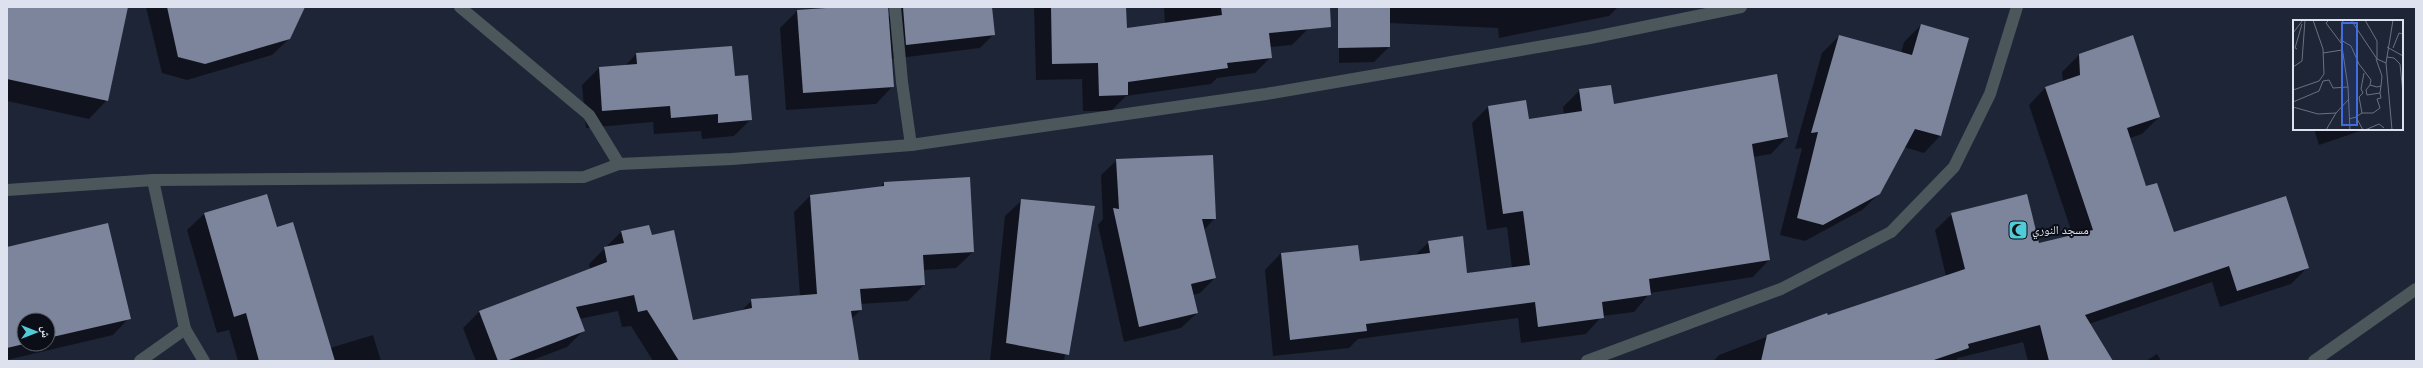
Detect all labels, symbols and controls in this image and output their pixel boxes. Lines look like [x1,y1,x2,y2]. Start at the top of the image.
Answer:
inset map [2293,20,2403,130]
mosque icon: مسجد النوري [2007,219,2029,241]
place label: مسجد النوري [2032,223,2089,240]
north arrow [16,312,56,352]
text: ش [38,326,52,338]

